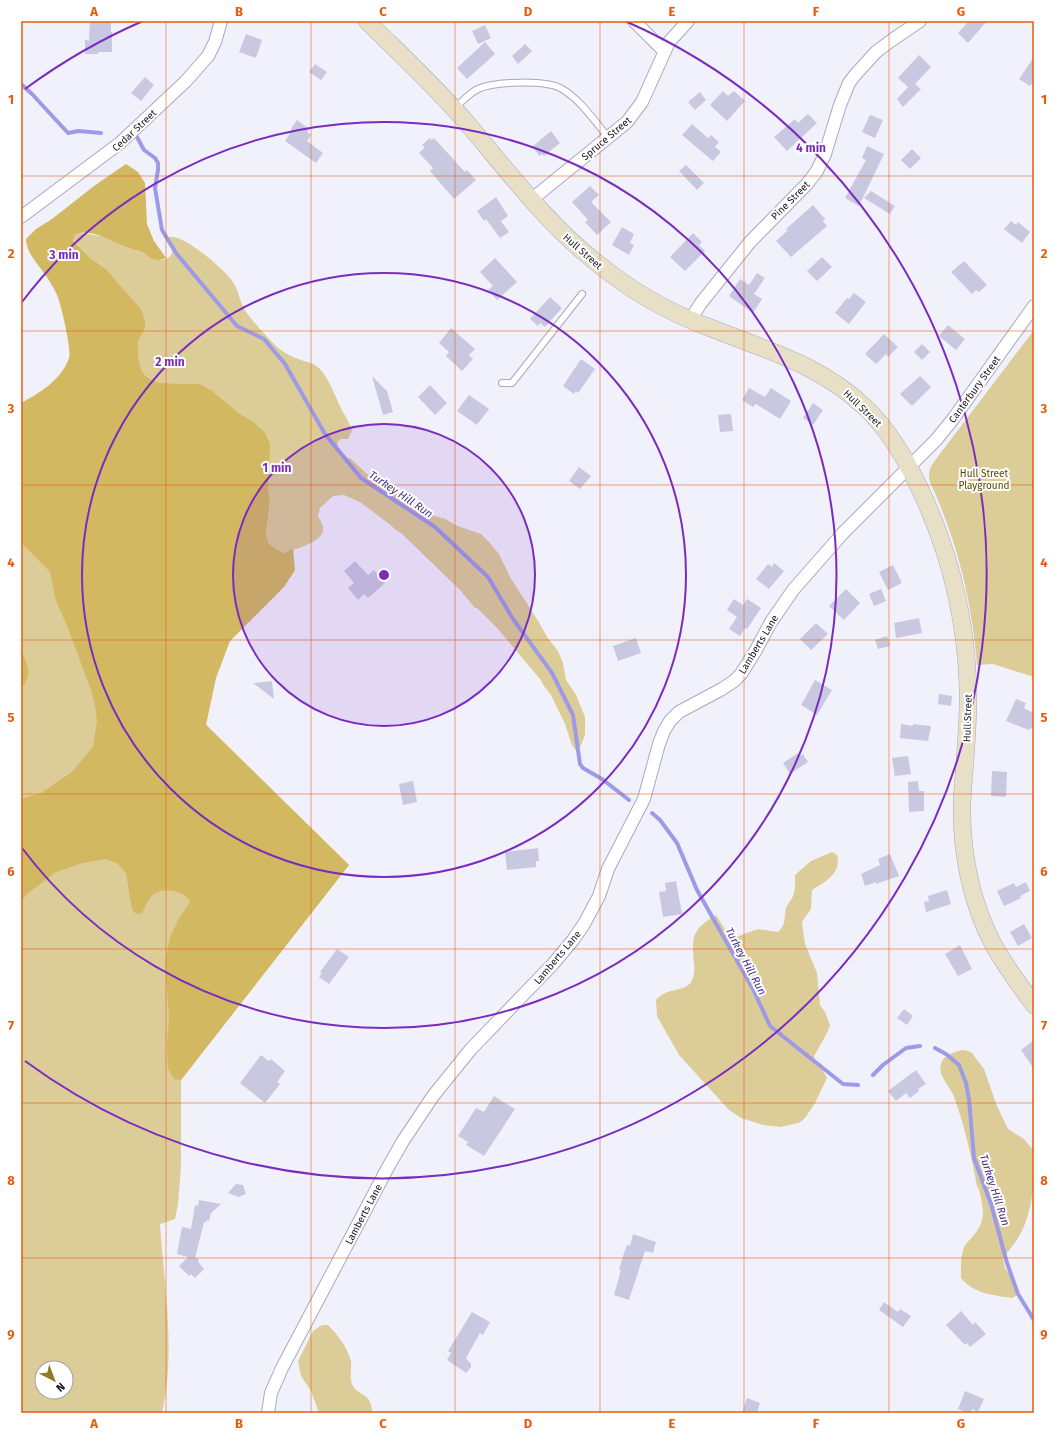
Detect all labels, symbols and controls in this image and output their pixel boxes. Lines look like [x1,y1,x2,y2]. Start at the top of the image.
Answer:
text: A [89,4,98,19]
text: B [235,4,243,19]
text: C [379,4,387,19]
text: D [524,4,533,19]
text: E [669,4,676,19]
text: F [813,4,820,19]
text: G [957,4,965,19]
text: 1 [8,92,14,107]
text: 1 [1041,92,1047,107]
street label: Cedar Street [110,107,159,154]
street label: Spruce Street [579,114,634,163]
text: 4 min [796,141,826,155]
street label: Pine Street [769,179,813,223]
street label: Hull Street [560,231,605,272]
text: 2 [8,246,15,261]
text: 2 [1041,246,1048,261]
text: 3 min [48,248,79,262]
street label: Canterbury Street [946,353,1003,425]
text: 2 min [155,355,185,369]
street label: Hull Street [841,388,884,430]
text: 3 [7,401,15,416]
text: 3 [1040,401,1048,416]
text: 1 min [263,461,291,475]
water label: Turkey Hill Run [366,468,435,521]
park label: Hull Street Playground [958,468,1010,492]
text: 4 [7,555,15,570]
text: 4 [1040,555,1048,570]
centre of rings [377,568,391,582]
street label: Lamberts Lane [737,613,781,676]
street label: Hull Street [961,693,975,742]
text: 5 [8,710,15,725]
text: 5 [1041,710,1048,725]
text: 6 [7,864,15,879]
text: 6 [1040,864,1048,879]
water label: Turkey Hill Run [722,925,769,997]
street label: Lamberts Lane [532,928,584,987]
text: 7 [8,1018,14,1033]
text: 7 [1041,1018,1047,1033]
water label: Turkey Hill Run [977,1153,1012,1228]
text: 8 [7,1173,15,1188]
text: 8 [1040,1173,1048,1188]
street label: Lamberts Lane [343,1182,385,1247]
text: 9 [7,1327,15,1342]
text: 9 [1040,1327,1048,1342]
north arrow [34,1360,74,1400]
text: N [53,1380,67,1394]
text: A [89,1416,98,1431]
text: B [235,1416,243,1431]
text: C [379,1416,387,1431]
text: D [524,1416,533,1431]
text: E [669,1416,676,1431]
text: F [813,1416,820,1431]
text: G [957,1416,965,1431]

